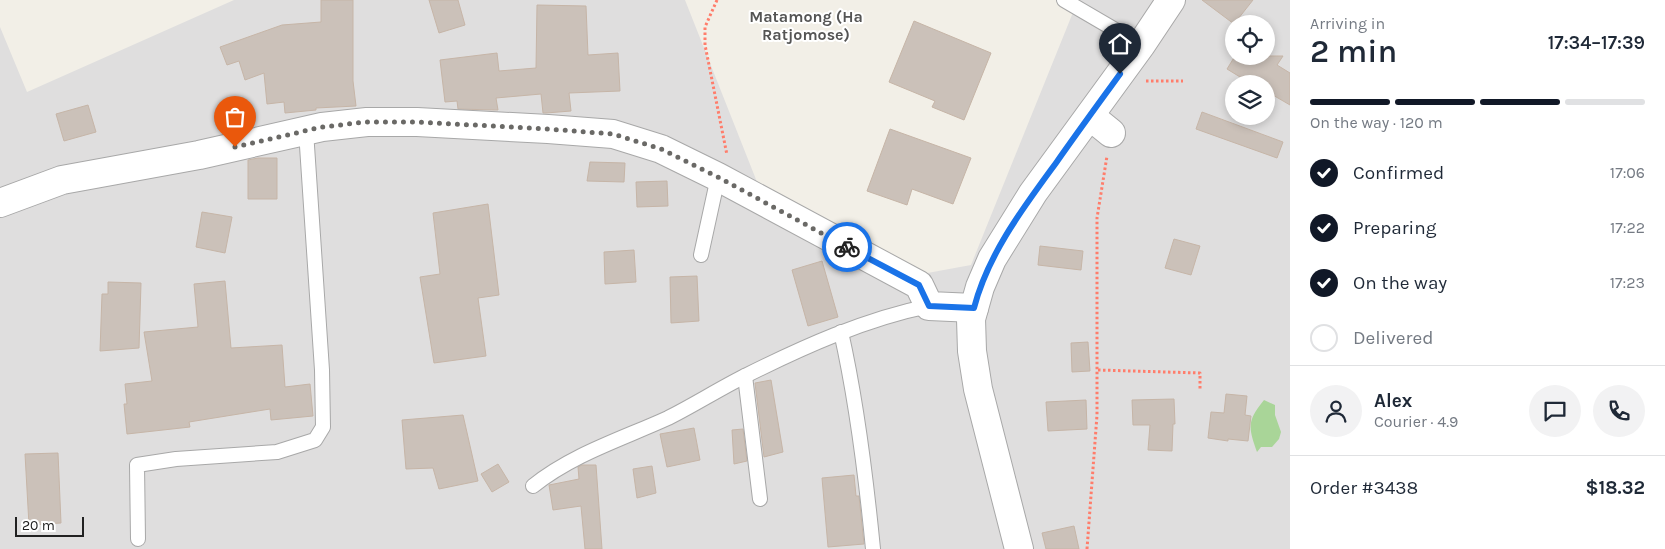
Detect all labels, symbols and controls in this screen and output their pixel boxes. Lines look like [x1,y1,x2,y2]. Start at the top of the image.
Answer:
district label: Matamong (Ha Ratjomose) [749,7,863,44]
text: Arriving in [1310,14,1385,33]
map controls [1225,15,1275,125]
button: locate [1225,15,1275,65]
pin [1099,23,1141,74]
icon: home [1106,30,1134,58]
text: 17:34–17:39 [1548,32,1645,54]
text: 2 min [1310,33,1397,70]
button: layers [1225,75,1275,125]
pin [214,96,256,147]
icon: bag [221,103,249,131]
text: On the way · 120 m [1310,113,1443,132]
icon: check [1310,159,1338,187]
text: Confirmed [1353,162,1444,184]
text: 17:06 [1610,163,1645,182]
icon: check [1310,214,1338,242]
text: Preparing [1353,217,1436,239]
text: 17:22 [1610,218,1645,237]
courier [822,222,872,272]
icon: bike [833,233,861,261]
icon: check [1310,269,1338,297]
text: On the way [1353,272,1447,294]
text: 17:23 [1610,273,1645,292]
text: Delivered [1353,327,1433,349]
button: person [1310,385,1362,437]
button: chat [1529,385,1581,437]
button: phone [1593,385,1645,437]
text: Alex [1374,390,1412,412]
text: Courier · 4.9 [1374,412,1458,431]
text: Order #3438 [1310,477,1418,499]
text: $18.32 [1585,477,1645,499]
scale bar [15,514,84,537]
text: 20 m [22,517,55,534]

